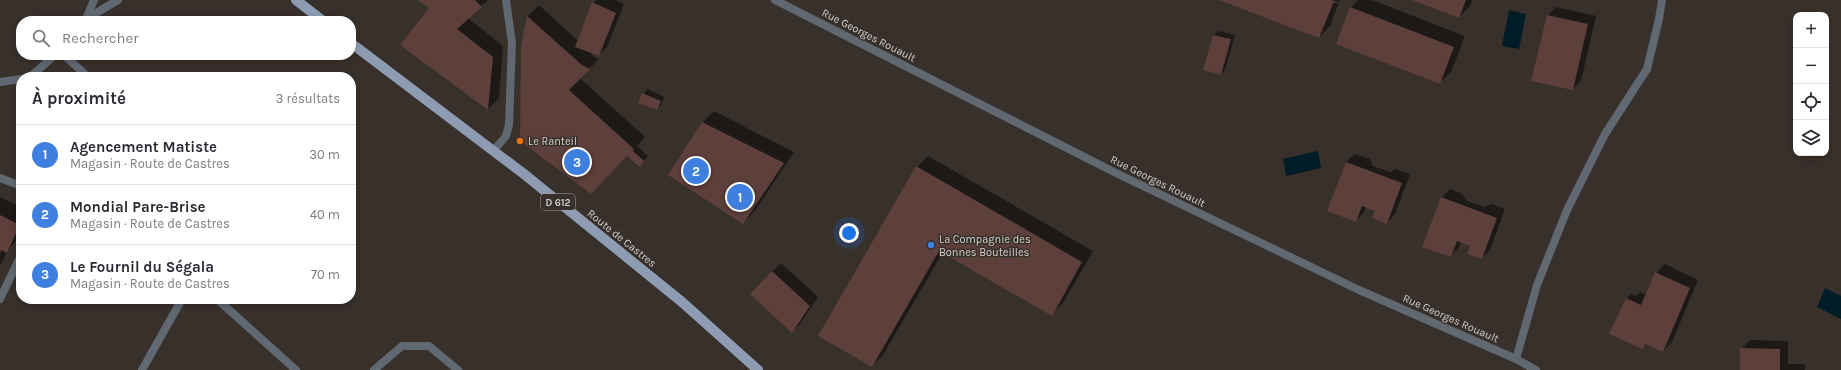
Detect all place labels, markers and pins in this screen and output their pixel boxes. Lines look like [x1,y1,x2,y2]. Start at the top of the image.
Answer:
place label: Le Ranteil [528,135,577,148]
marker: Le Ranteil [515,136,525,146]
pin: 3 [564,147,590,177]
pin: 2 [683,156,709,186]
pin: 1 [727,182,753,212]
place label: La Compagnie des Bonnes Bouteilles [939,233,1031,259]
marker: La Compagnie des Bonnes Bouteilles [926,240,936,250]

